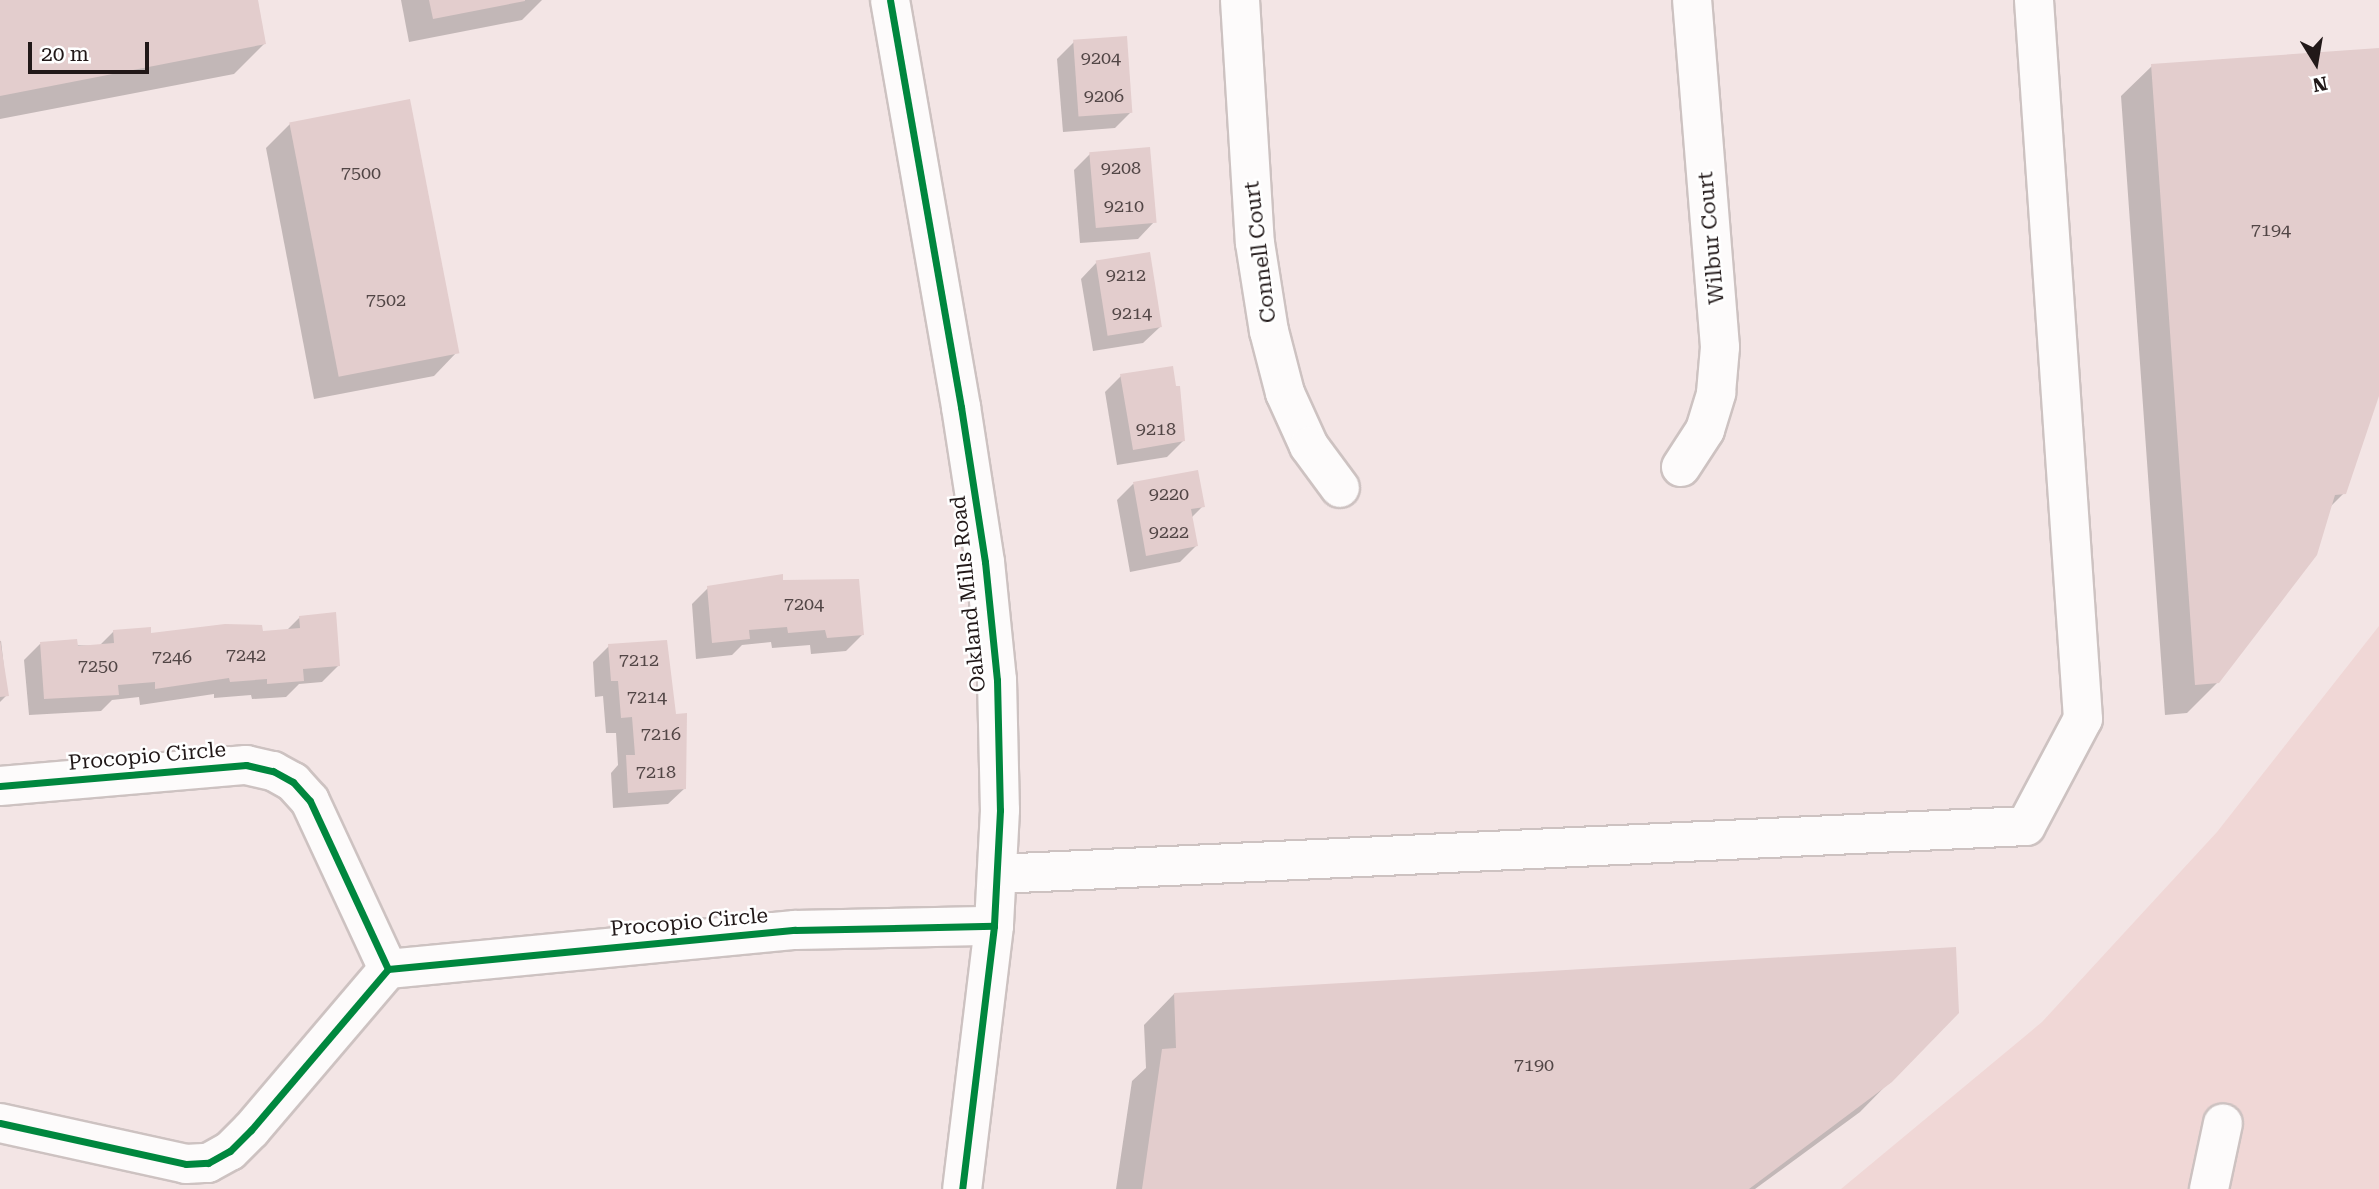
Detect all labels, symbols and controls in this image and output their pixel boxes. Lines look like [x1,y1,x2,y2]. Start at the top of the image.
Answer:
scale bar [32,28,152,72]
north arrow [2281,28,2351,98]
text: 20 m [41,42,89,66]
house number: 9204 [1081,47,1121,69]
text: N [2311,71,2329,97]
house number: 9206 [1084,85,1124,107]
house number: 9208 [1101,157,1141,179]
house number: 7500 [341,162,381,184]
street label: Wilbur Court [1693,171,1729,305]
street label: Connell Court [1239,180,1281,324]
house number: 9210 [1104,195,1144,217]
house number: 7194 [2251,219,2291,241]
house number: 9212 [1106,264,1146,286]
house number: 7502 [366,289,406,311]
house number: 9214 [1112,302,1152,324]
house number: 9218 [1136,418,1176,440]
house number: 9220 [1149,483,1189,505]
street label: Oakland Mills Road [945,494,991,694]
house number: 9222 [1149,521,1189,543]
house number: 7204 [784,593,824,615]
house number: 7242 [226,644,266,666]
house number: 7246 [152,646,192,668]
house number: 7212 [619,649,659,671]
house number: 7250 [78,655,118,677]
house number: 7214 [627,686,667,708]
house number: 7216 [641,723,681,745]
street label: Procopio Circle [67,737,227,775]
house number: 7218 [636,761,676,783]
street label: Procopio Circle [609,903,769,941]
house number: 7190 [1514,1054,1554,1076]

